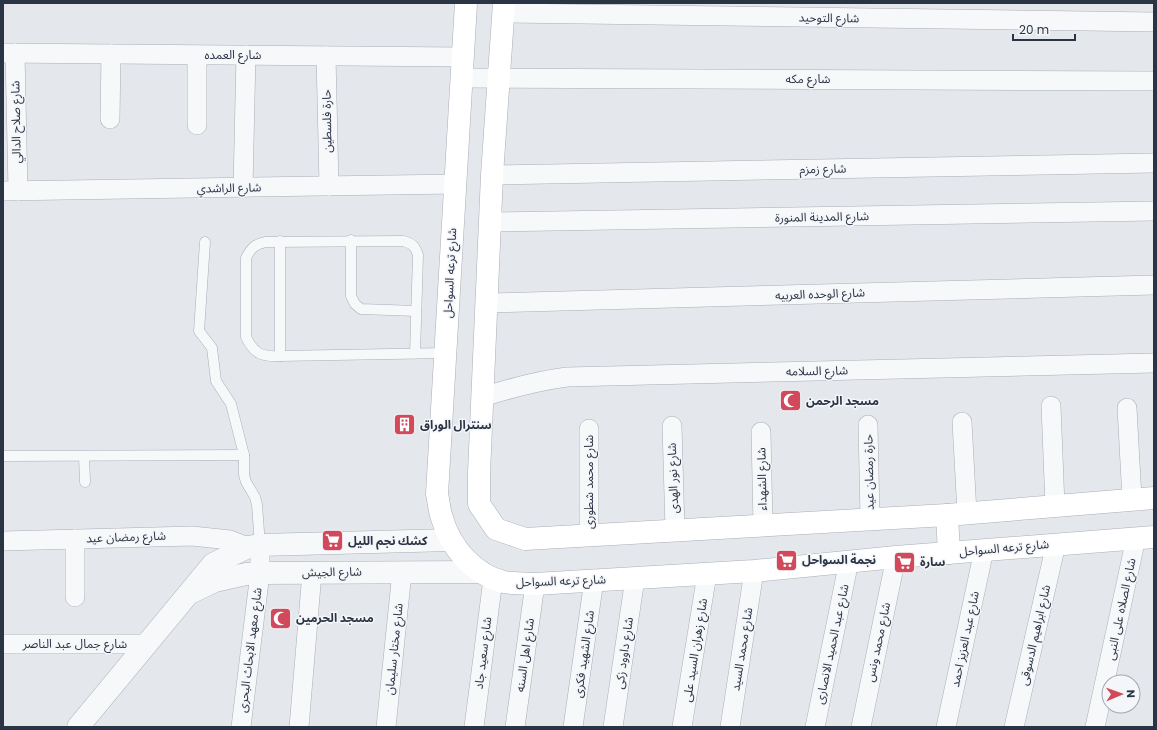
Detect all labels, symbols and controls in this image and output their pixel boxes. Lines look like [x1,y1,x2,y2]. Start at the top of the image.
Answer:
street label: شارع التوحيد [799,8,859,28]
scale bar [1013,16,1075,42]
text: 20 m [1019,21,1049,38]
street label: شارع العمده [204,46,262,64]
street label: شارع مكه [786,70,830,88]
street label: شارع صلاح الدالي [6,80,27,163]
street label: حارة فلسطين [317,89,336,153]
street label: شارع زمزم [799,160,847,178]
street label: شارع الراشدي [196,178,262,198]
street label: شارع المدينة المنورة [775,207,869,227]
street label: شارع ترعه السواحل [439,227,461,319]
street label: شارع الوحده العربيه [775,283,865,305]
street label: شارع السلامه [786,361,848,381]
mosque icon: مسجد الرحمن [778,388,804,414]
place label: مسجد الرحمن [806,392,879,409]
building icon: سنترال الوراق [391,412,417,438]
place label: سنترال الوراق [420,416,492,433]
street label: حارة رمضان عيد [859,434,878,510]
street label: شارع محمد شطورى [580,435,598,529]
street label: شارع نور الهدى [663,442,683,514]
street label: شارع الشهداء [752,447,772,511]
street label: شارع رمضان عيد [86,527,166,547]
supermarket icon: كشك نجم الليل [319,528,345,554]
place label: كشك نجم الليل [348,532,428,550]
street label: شارع ترعه السواحل [958,535,1050,561]
supermarket icon: نجمة السواحل [773,547,799,573]
supermarket icon: سارة [892,549,918,575]
place label: نجمة السواحل [802,551,876,568]
place label: سارة [920,553,945,570]
street label: شارع الصلاه على النبى [1101,556,1141,662]
street label: شارع الجيش [302,562,362,582]
street label: شارع ترعه السواحل [516,570,606,592]
street label: شارع عبد الحميد الانصارى [810,582,854,706]
street label: شارع ابراهيم الدسوقى [1015,583,1055,687]
street label: شارع معهد الابحاث البحرى [233,586,267,714]
street label: شارع عبد العزيز احمد [946,589,984,689]
street label: شارع زهران السيد على [678,597,712,703]
street label: شارع محمد ونس [861,601,895,683]
street label: شارع مختار سليمان [380,602,408,696]
mosque icon: مسجد الحرمين [268,605,294,631]
street label: شارع محمد السيد [727,606,757,692]
place label: مسجد الحرمين [296,609,374,626]
street label: شارع الشهيد فكرى [569,609,599,699]
street label: شارع سعيد جاد [470,616,496,690]
street label: شارع داوود زكى [610,616,638,690]
street label: شارع اهل السنه [511,617,539,693]
street label: شارع جمال عبد الناصر [22,635,127,653]
north arrow [1101,674,1141,714]
text: N [1123,689,1139,698]

